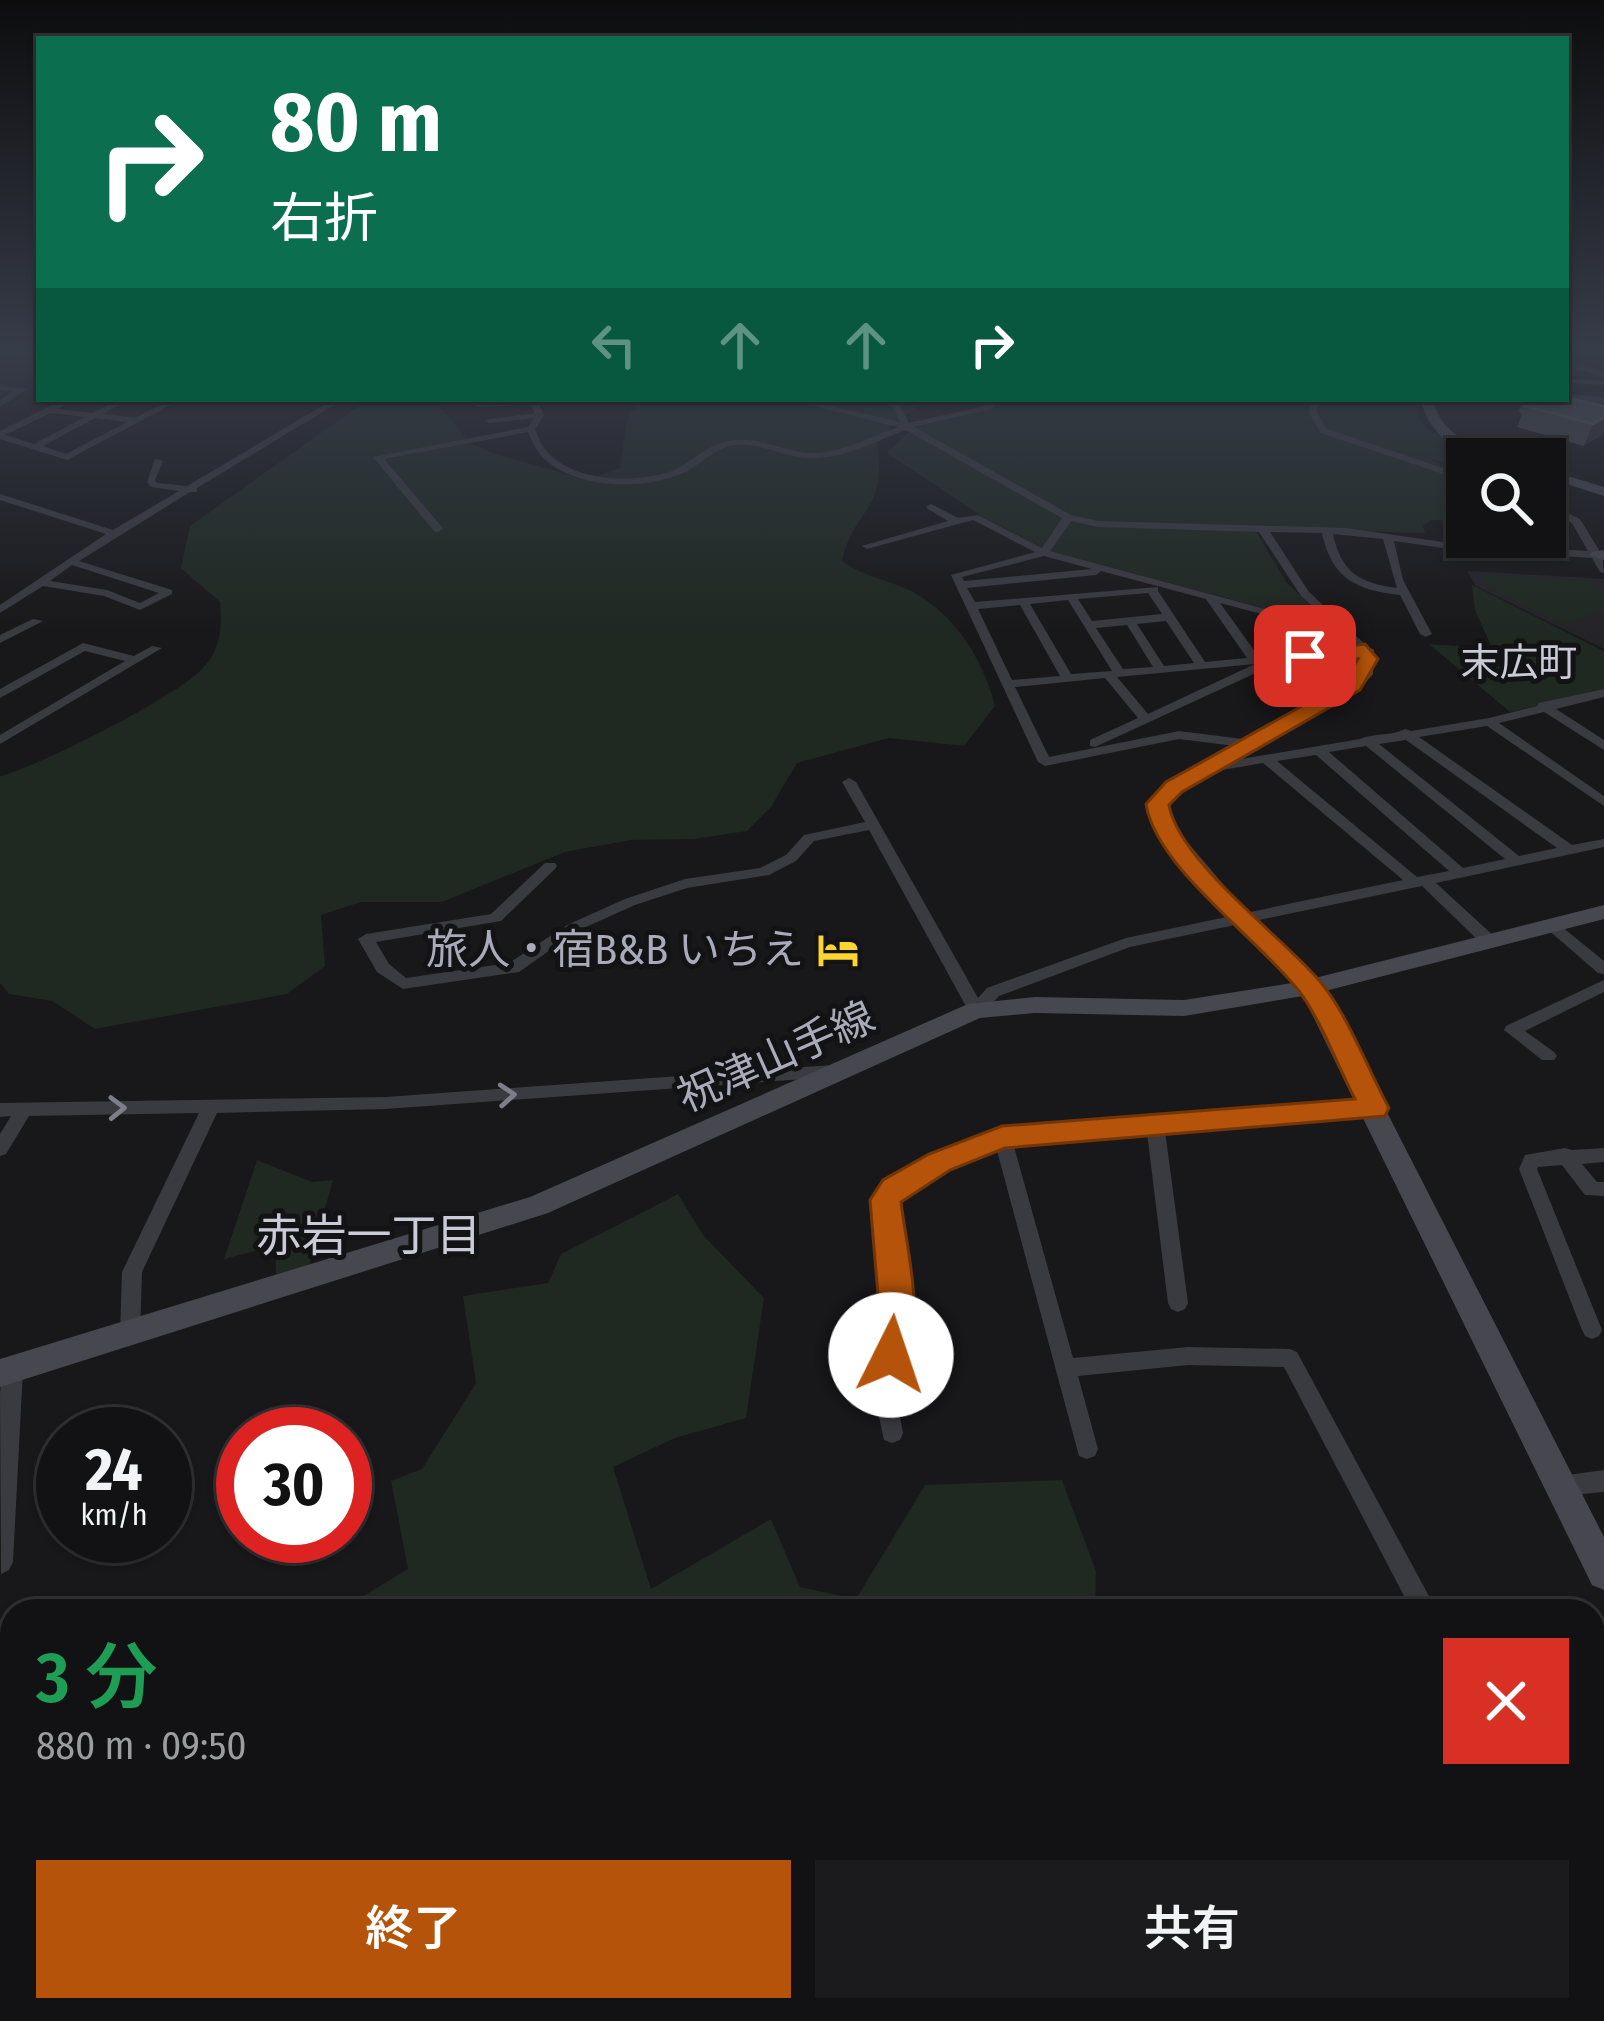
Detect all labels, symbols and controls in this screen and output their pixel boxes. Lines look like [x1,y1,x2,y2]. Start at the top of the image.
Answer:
text: 80 m [270,72,442,173]
icon: right [72,84,228,240]
text: 右折 [270,187,378,251]
icon: left [581,312,647,378]
icon: ahead [707,312,773,378]
icon: ahead [833,312,899,378]
icon: right [959,312,1025,378]
map controls [1446,438,1566,558]
button: search [1446,438,1566,558]
pin [1254,605,1356,707]
icon: arrive [1272,623,1338,689]
district label: 末広町 [1460,640,1578,686]
place label: 旅人・宿B&B いちえ [426,925,804,975]
hotel icon: 旅人・宿B&B いちえ [815,927,861,973]
street label: 祝津山手線 [670,991,882,1123]
one-way arrow [498,1083,517,1109]
one-way arrow [108,1096,127,1122]
district label: 赤岩一丁目 [256,1209,482,1263]
position arrow [828,1292,954,1418]
speed limit sign: 30 [216,1407,372,1563]
text: 24 [85,1434,143,1506]
text: km/h [81,1497,147,1533]
text: 3 分 [36,1635,157,1721]
button: close [1443,1638,1569,1764]
text: 880 m · 09:50 [36,1723,247,1769]
button: 終了 [36,1860,791,1998]
button: 共有 [815,1860,1569,1998]

